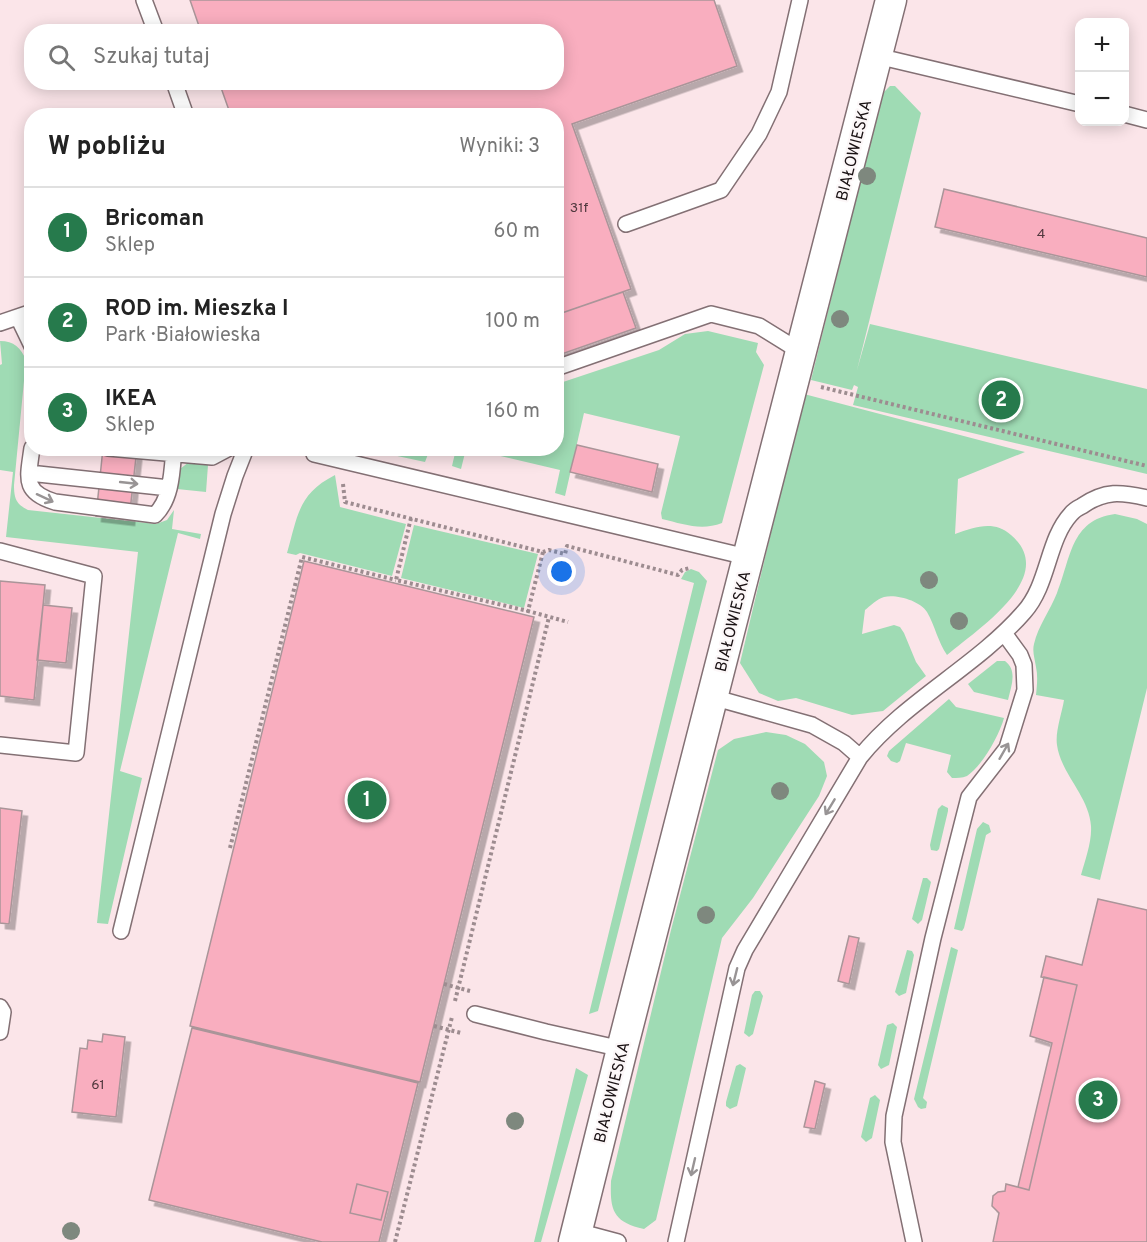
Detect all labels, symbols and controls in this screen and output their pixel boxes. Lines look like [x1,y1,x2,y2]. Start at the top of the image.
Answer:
map controls [1075,18,1129,126]
button: + [1075,18,1129,72]
search box [24,24,564,90]
icon: search [45,41,78,74]
text: Szukaj tutaj [93,44,210,71]
button: − [1075,72,1129,126]
street label: BIAŁOWIESKA [833,98,877,203]
text: W pobliżu [48,131,166,164]
text: Wyniki: 3 [459,134,540,160]
house number: 31f [570,200,588,217]
text: Bricoman [105,206,204,233]
text: 1 [64,219,72,245]
text: 60 m [494,219,540,245]
house number: 4 [1037,226,1045,243]
text: Sklep [105,233,155,259]
text: ROD im. Mieszka I [105,296,289,323]
text: 2 [61,309,74,335]
text: 100 m [485,309,540,335]
text: Park · Białowieska [105,323,261,349]
pin: 2 [982,378,1020,422]
text: IKEA [105,386,157,413]
text: 3 [62,399,74,425]
text: 160 m [486,399,540,425]
text: Sklep [105,413,155,439]
one-way arrow [118,478,138,489]
one-way arrow [36,492,54,504]
your location [547,557,576,586]
street label: BIAŁOWIESKA [712,569,756,674]
one-way arrow [999,743,1011,760]
pin: 1 [348,778,386,822]
one-way arrow [824,798,836,815]
one-way arrow [728,967,740,986]
street label: BIAŁOWIESKA [591,1040,635,1145]
house number: 61 [91,1077,105,1094]
pin: 3 [1078,1078,1118,1122]
one-way arrow [686,1158,698,1177]

